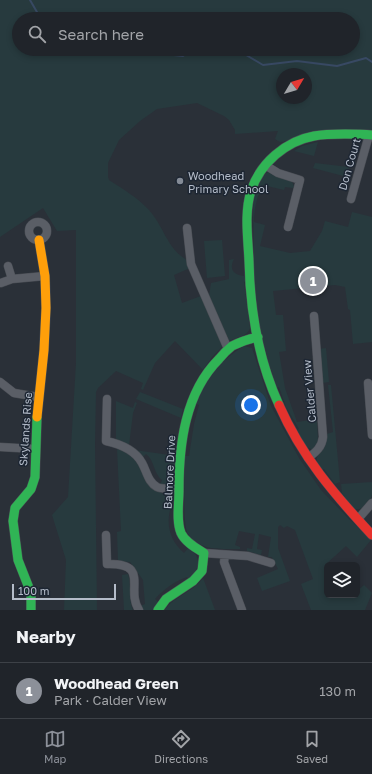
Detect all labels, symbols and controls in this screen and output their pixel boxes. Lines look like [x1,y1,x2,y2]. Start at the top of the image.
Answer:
search box [12,12,360,56]
icon: search [26,23,48,45]
text: Search here [58,25,144,43]
north arrow [276,68,312,104]
street label: Don Court [335,137,363,191]
place label: Woodhead Primary School [188,169,269,195]
marker: Woodhead Primary School [175,176,185,186]
pin: 1 [300,266,326,296]
street label: Calder View [300,359,318,423]
street label: Skylands Rise [16,392,34,466]
your location [241,395,261,415]
street label: Balmore Drive [161,435,177,509]
map controls [324,562,360,598]
button: layers [324,562,360,598]
scale bar [12,582,116,601]
text: 100 m [18,584,49,597]
text: Nearby [16,626,76,647]
text: Woodhead Green [54,674,179,692]
text: 1 [26,683,32,699]
text: 130 m [319,683,356,699]
text: Park · Calder View [54,692,167,708]
tab: Map [44,728,66,765]
tab: Directions [154,728,208,765]
tab: Saved [296,728,328,765]

